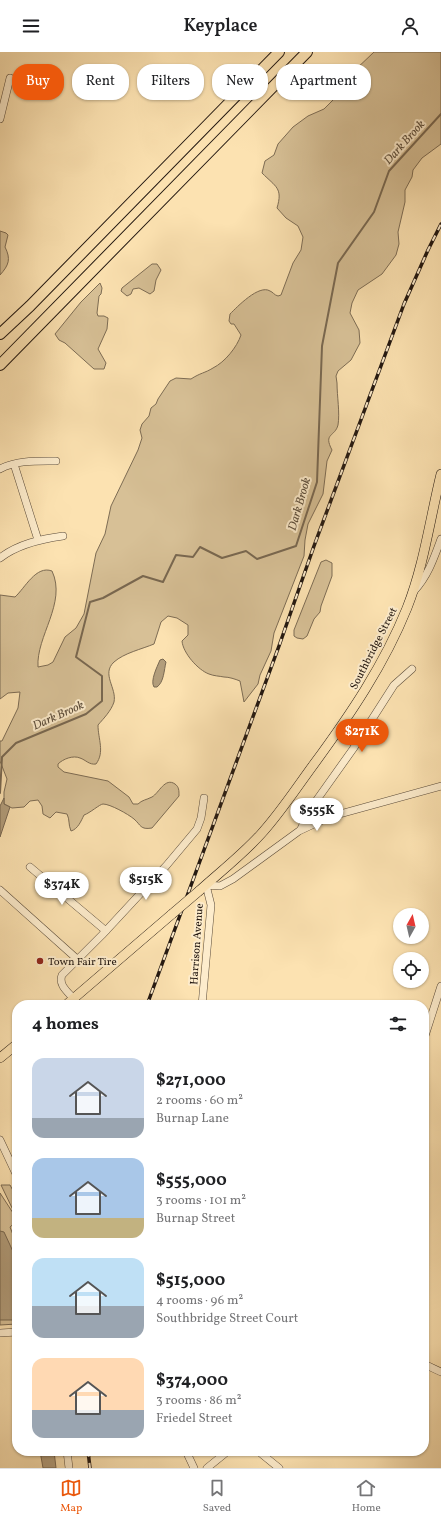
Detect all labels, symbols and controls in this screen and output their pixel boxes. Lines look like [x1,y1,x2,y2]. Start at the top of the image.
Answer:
text: Keyplace [183,14,258,39]
icon: menu [20,15,42,37]
icon: person [399,15,421,37]
chip: Buy [12,64,64,100]
chip: Rent [72,64,129,100]
chip: Filters [137,64,204,100]
chip: New [212,64,268,100]
chip: Apartment [276,64,371,100]
water label: Dark Brook [381,117,429,168]
water label: Dark Brook [285,475,315,533]
street label: Southbridge Street [347,605,402,692]
water label: Dark Brook [30,697,87,734]
pin: $271K [334,719,390,753]
text: $271K [345,723,379,741]
pin: $555K [289,798,345,832]
text: $555K [299,802,335,820]
pin: $515K [118,867,174,901]
text: $515K [129,871,163,889]
pin: $374K [34,872,90,906]
text: $374K [44,876,80,894]
street label: Harrison Avenue [187,903,208,985]
north arrow [393,908,429,944]
map controls [393,908,429,988]
button: locate [393,952,429,988]
place label: Town Fair Tire [48,955,117,970]
marker: Town Fair Tire [35,956,45,966]
text: 4 homes [32,1013,99,1036]
icon: filters [387,1013,409,1035]
text: $271,000 [156,1069,226,1092]
icon: home [64,1074,112,1122]
text: 2 rooms · 60 m² [156,1092,243,1110]
text: Burnap Lane [156,1110,229,1128]
text: $555,000 [156,1169,227,1192]
icon: home [64,1174,112,1222]
text: 3 rooms · 101 m² [156,1192,246,1210]
text: Burnap Street [156,1210,235,1228]
text: $515,000 [156,1269,225,1292]
icon: home [64,1274,112,1322]
text: 4 rooms · 96 m² [156,1292,243,1310]
text: Southbridge Street Court [156,1310,298,1328]
text: $374,000 [156,1369,228,1392]
icon: home [64,1374,112,1422]
text: 3 rooms · 86 m² [156,1392,241,1410]
text: Friedel Street [156,1410,232,1428]
tab: Map [60,1477,82,1516]
tab: Saved [203,1477,231,1516]
tab: Home [352,1477,381,1516]

